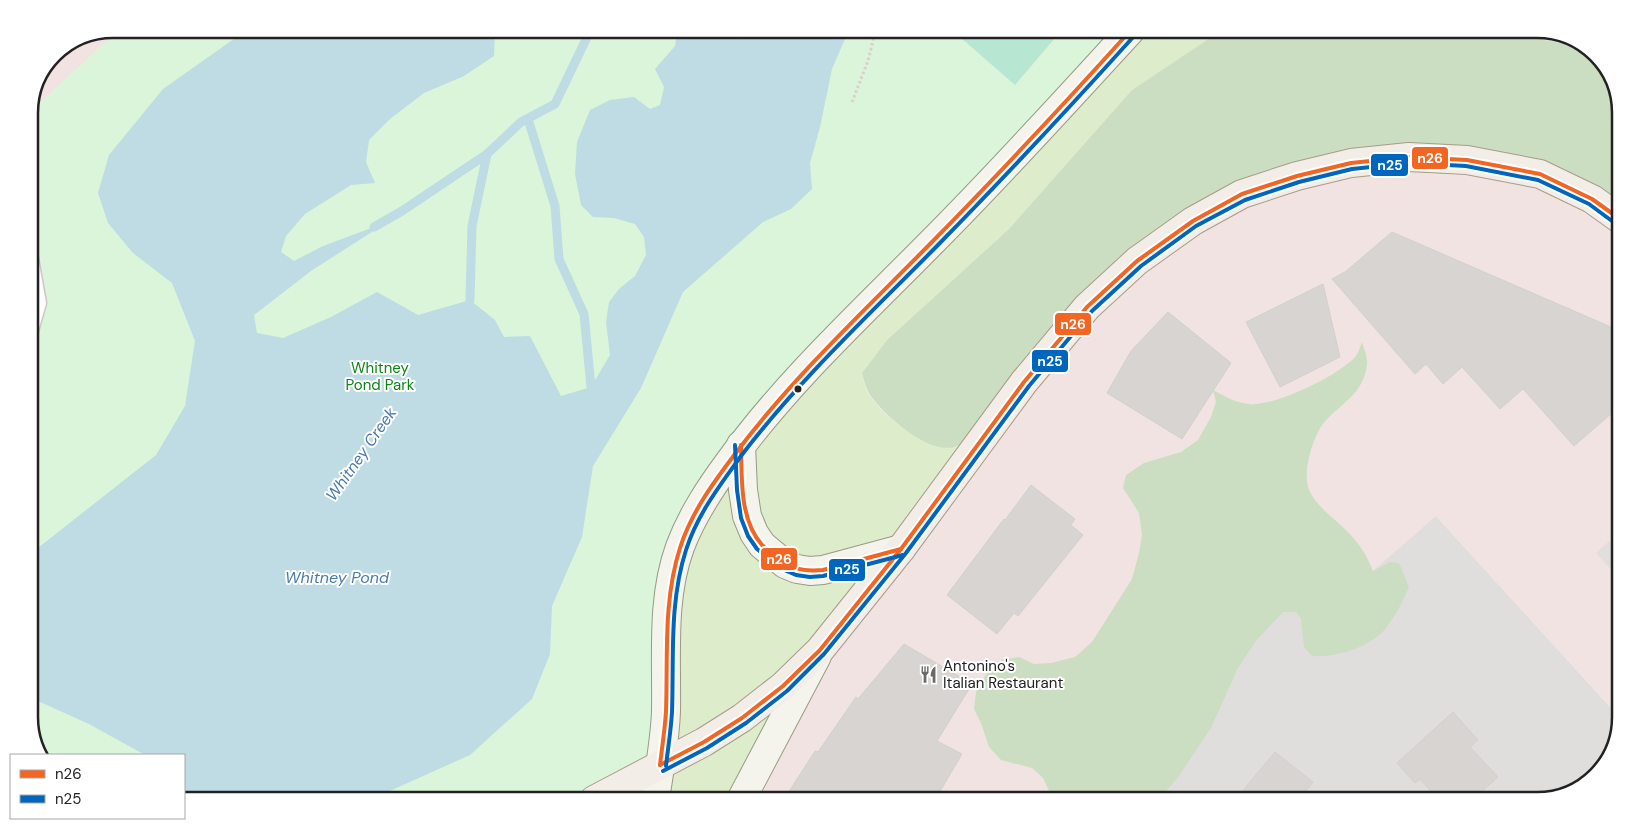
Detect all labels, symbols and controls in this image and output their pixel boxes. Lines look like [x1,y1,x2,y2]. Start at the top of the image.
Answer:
line badge: n26 [1411,146,1449,170]
text: n26 [1417,149,1443,167]
line badge: n25 [1370,153,1409,177]
text: n25 [1377,156,1403,174]
line badge: n26 [1054,312,1092,336]
text: n26 [1060,315,1086,333]
line badge: n25 [1031,349,1069,373]
text: n25 [1037,352,1063,370]
park label: Whitney Pond Park [346,358,415,395]
unlabelled marker [793,384,803,394]
water label: Whitney Creek [321,402,402,505]
line badge: n26 [760,547,798,571]
text: n26 [766,550,792,568]
line badge: n25 [828,558,866,582]
text: n25 [834,560,860,578]
water label: Whitney Pond [285,567,390,588]
place label: Antonino's Italian Restaurant [943,656,1063,693]
restaurant icon: Antonino's Italian Restaurant [919,665,939,685]
legend [10,754,185,819]
text: n26 [55,764,82,784]
text: n25 [55,789,81,809]

